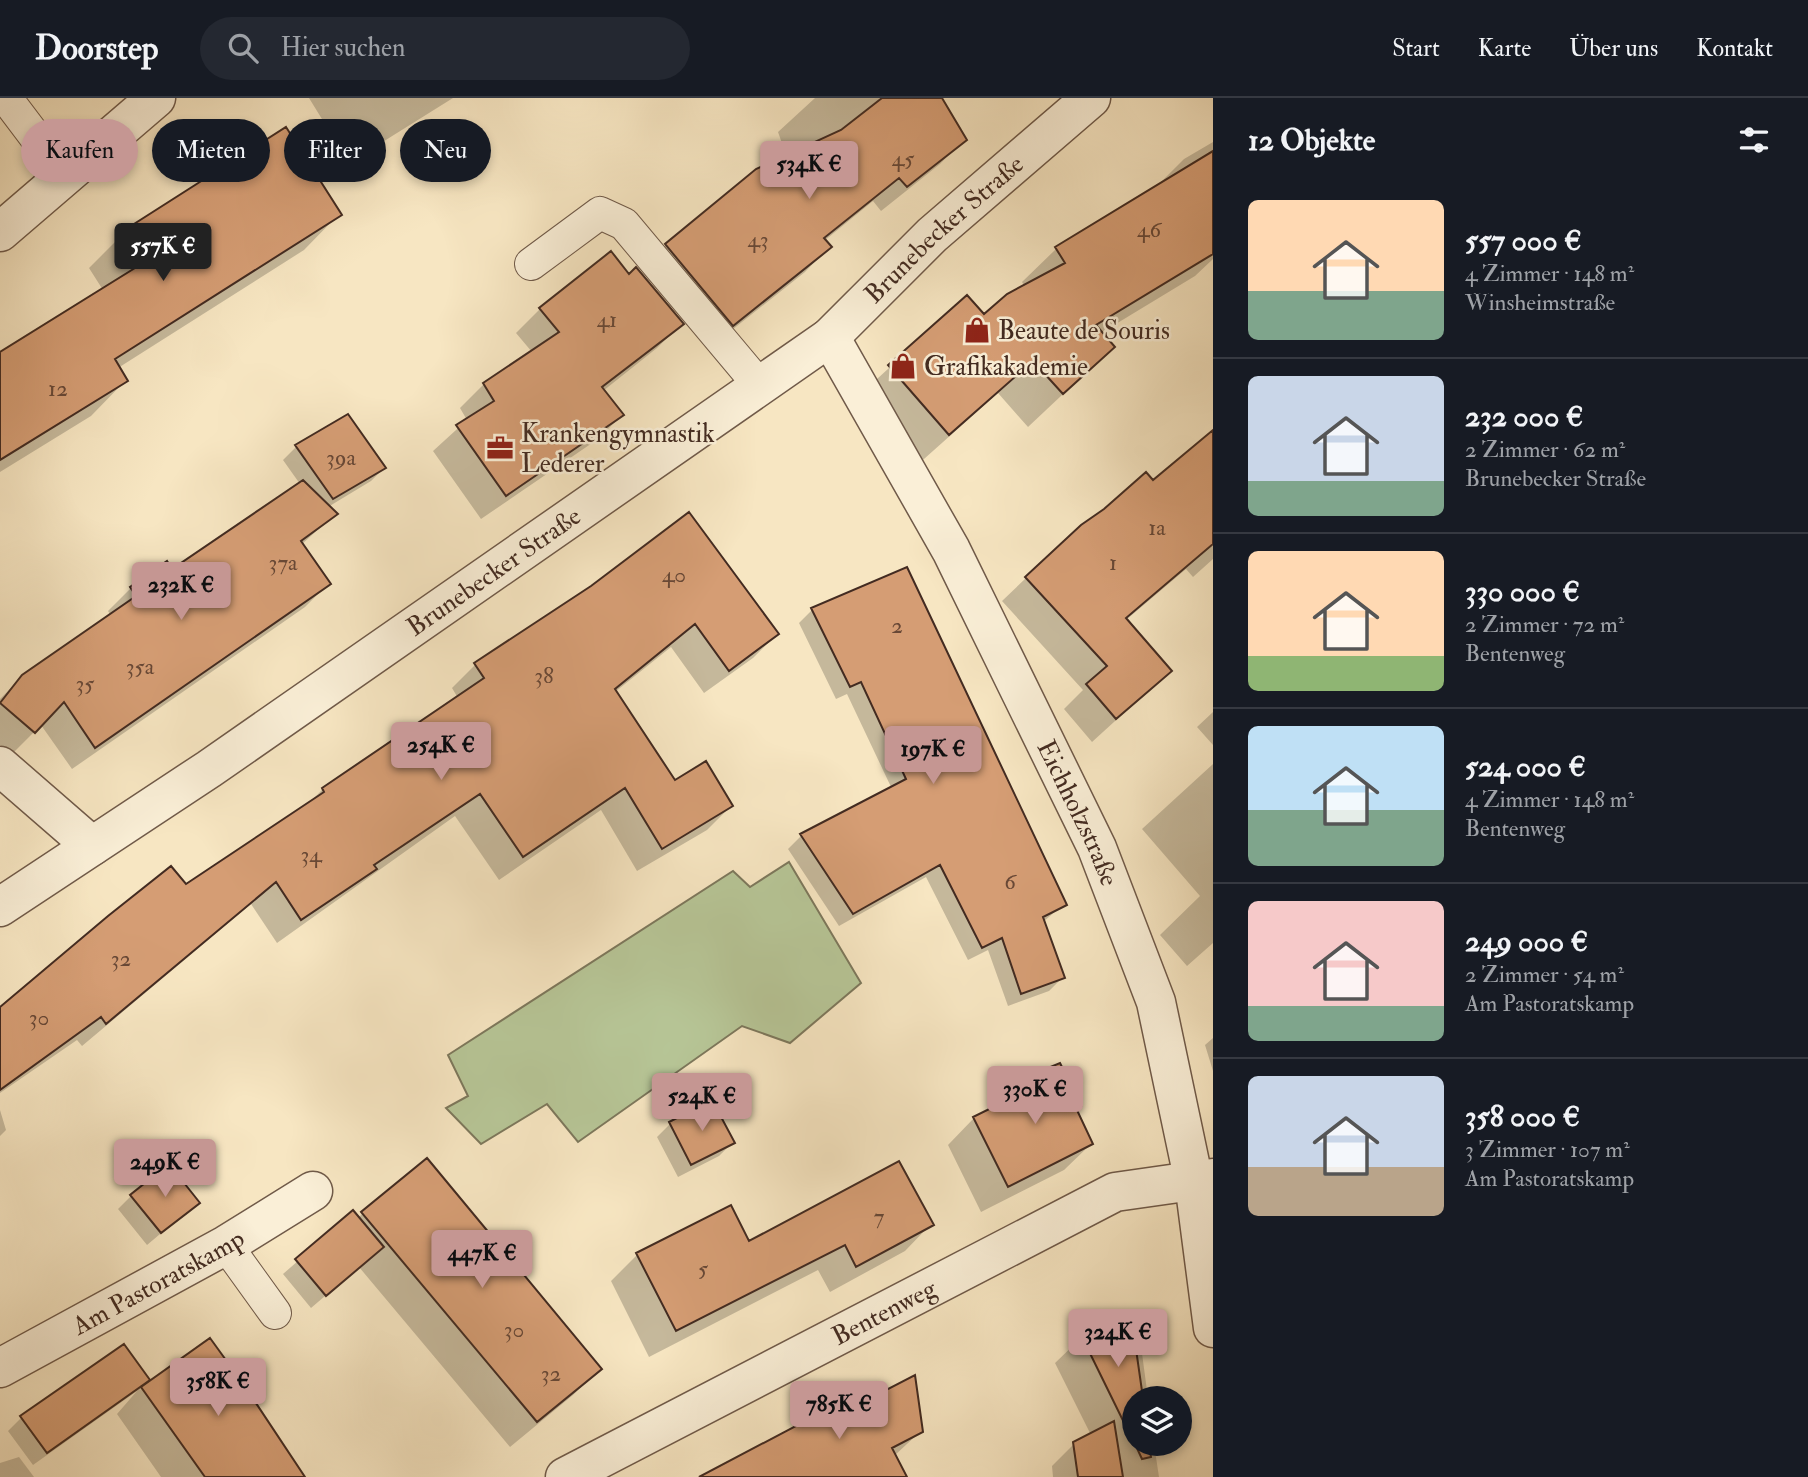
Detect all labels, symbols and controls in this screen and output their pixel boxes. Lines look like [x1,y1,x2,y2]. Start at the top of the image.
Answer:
search box [200,17,690,80]
text: Doorstep [35,28,158,69]
icon: search [224,29,262,67]
text: Hier suchen [280,32,405,64]
text: Start [1392,33,1440,64]
text: Karte [1478,33,1531,64]
text: Über uns [1569,33,1658,64]
text: Kontakt [1696,33,1773,64]
chip: Kaufen [21,119,138,182]
chip: Mieten [152,119,270,182]
chip: Filter [284,119,386,182]
chip: Neu [400,119,491,182]
icon: filters [1735,121,1773,159]
text: 12 Objekte [1248,122,1375,159]
pin: 534K € [752,141,866,201]
house number: 45 [892,144,914,173]
street label: Brunebecker Straße [858,148,1030,310]
text: 534K € [776,149,842,178]
house number: 46 [1137,215,1162,244]
text: 557 000 € [1465,222,1581,259]
pin: 557K € [106,223,220,283]
house number: 43 [747,225,769,254]
icon: home [1304,228,1388,312]
text: 557K € [130,231,196,260]
text: 4 Zimmer · 148 m² [1465,259,1634,288]
text: Winsheimstraße [1465,288,1615,317]
house number: 41 [597,305,617,334]
shop icon: Beaute de Souris [962,315,992,345]
place label: Beaute de Souris [998,315,1170,347]
shop icon: Grafikakademie [888,351,918,381]
place label: Grafikakademie [924,351,1088,383]
house number: 12 [48,374,68,403]
text: 232 000 € [1465,398,1583,435]
icon: home [1304,404,1388,488]
place label: Krankengymnastik Lederer [521,418,715,480]
office icon: Krankengymnastik Lederer [485,433,515,463]
text: 2 Zimmer · 62 m² [1465,435,1625,464]
house number: 39a [326,443,357,472]
text: Brunebecker Straße [1465,464,1646,493]
street label: Brunebecker Straße [401,500,587,644]
house number: 1a [1148,513,1166,542]
house number: 37a [269,548,298,577]
house number: 1 [1109,548,1117,577]
house number: 40 [662,560,686,589]
pin: 232K € [124,562,238,622]
text: 232K € [148,570,214,599]
text: 330 000 € [1465,573,1580,610]
icon: home [1304,579,1388,663]
text: 2 Zimmer · 72 m² [1465,610,1624,639]
house number: 2 [891,611,903,640]
text: Bentenweg [1465,639,1565,668]
house number: 35a [126,652,155,681]
house number: 38 [534,661,554,690]
house number: 35 [76,669,94,698]
pin: 254K € [384,722,498,782]
pin: 197K € [876,726,990,786]
text: 254K € [407,730,475,759]
text: 197K € [901,734,965,763]
street label: Eichholzstraße [1030,735,1125,891]
text: 524 000 € [1465,748,1586,785]
icon: home [1304,754,1388,838]
text: 4 Zimmer · 148 m² [1465,785,1634,814]
text: Bentenweg [1465,814,1565,843]
house number: 34 [300,840,323,869]
house number: 6 [1004,867,1017,896]
text: 249 000 € [1465,923,1588,960]
icon: home [1304,929,1388,1013]
house number: 32 [111,944,131,973]
text: 2 Zimmer · 54 m² [1465,960,1624,989]
text: Am Pastoratskamp [1465,989,1634,1018]
house number: 30 [29,1003,49,1032]
pin: 330K € [978,1066,1092,1126]
pin: 524K € [645,1074,759,1133]
text: 330K € [1003,1074,1067,1103]
text: 524K € [668,1081,736,1110]
text: 358 000 € [1465,1098,1580,1135]
icon: home [1304,1104,1388,1188]
text: 3 Zimmer · 107 m² [1465,1135,1630,1164]
pin: 249K € [108,1140,222,1199]
text: 249K € [130,1147,200,1176]
text: Am Pastoratskamp [1465,1164,1634,1193]
house number: 7 [874,1202,885,1231]
street label: Am Pastoratskamp [66,1223,251,1343]
pin: 447K € [425,1230,539,1290]
text: 447K € [447,1238,517,1267]
house number: 5 [698,1254,708,1283]
street label: Bentenweg [827,1272,943,1353]
pin: 324K € [1061,1310,1175,1369]
house number: 30 [504,1315,524,1344]
text: 324K € [1084,1317,1152,1346]
pin: 358K € [161,1358,275,1418]
house number: 32 [541,1359,561,1388]
text: 358K € [186,1366,250,1395]
pin: 785K € [782,1382,896,1441]
map controls [1122,1386,1192,1456]
button: layers [1122,1386,1192,1456]
text: 785K € [806,1389,872,1418]

